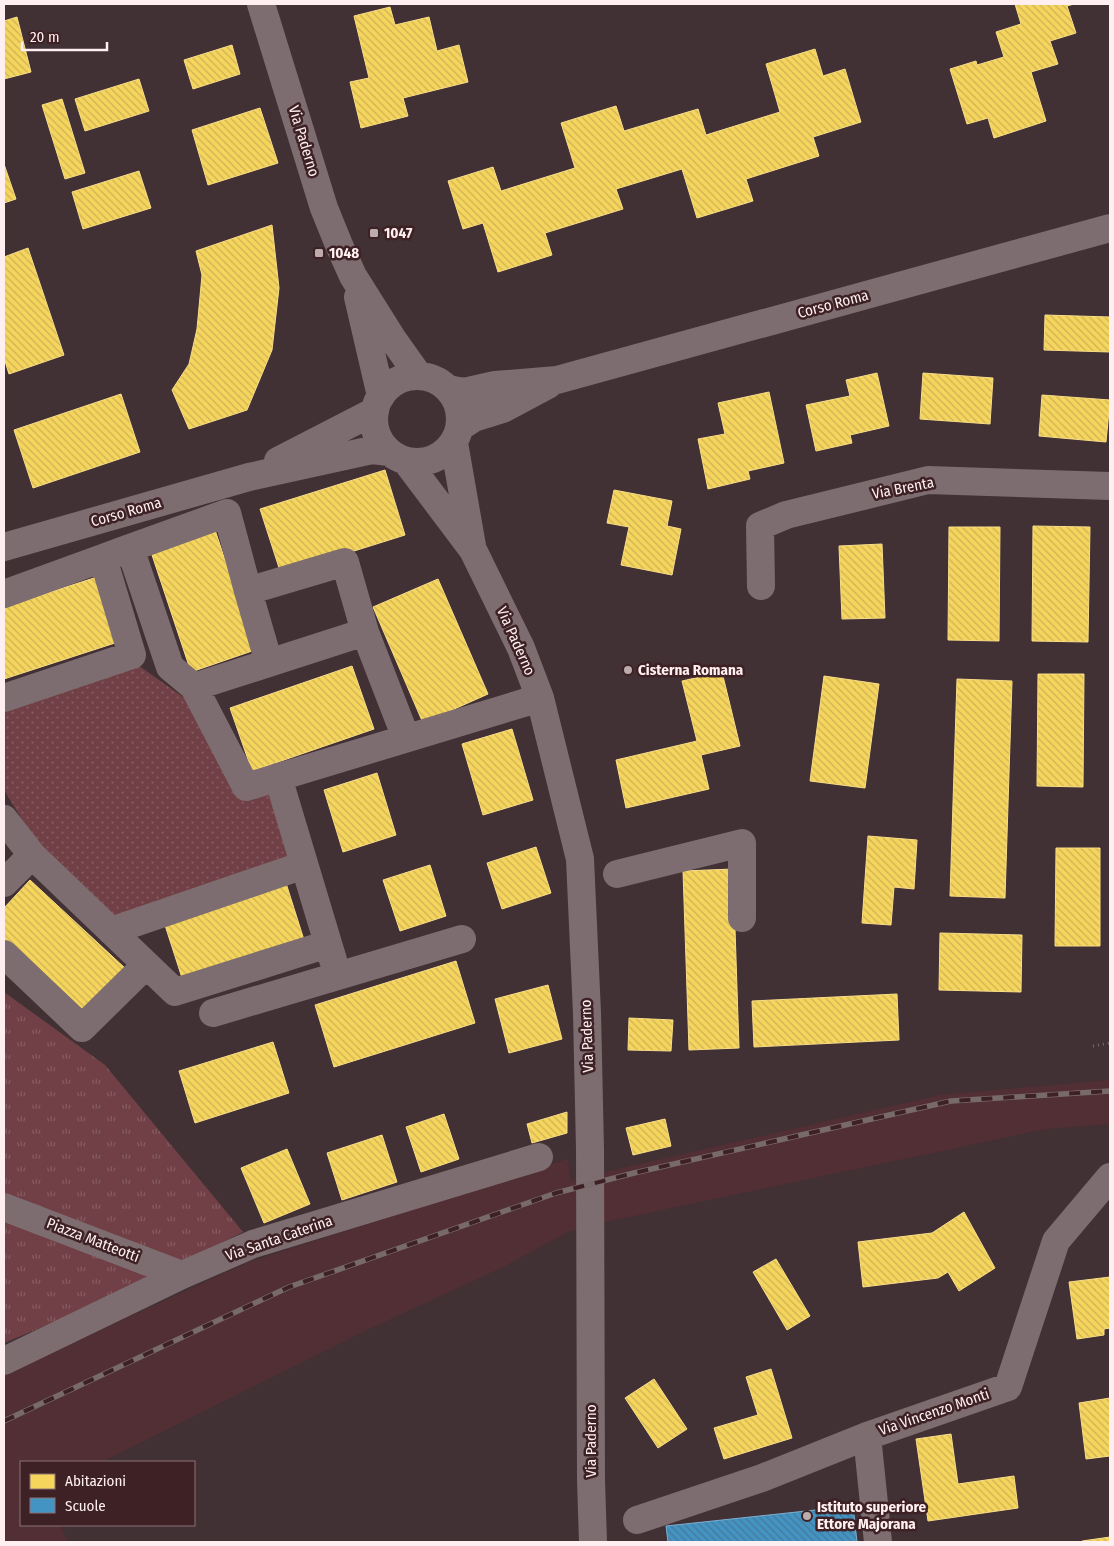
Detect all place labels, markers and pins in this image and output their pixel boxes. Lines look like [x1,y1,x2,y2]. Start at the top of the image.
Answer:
place label: 1047 [384,224,413,242]
marker: 1047 [368,227,380,239]
place label: 1048 [329,244,359,262]
marker: 1048 [313,247,325,259]
place label: Cisterna Romana [638,661,744,679]
marker: Cisterna Romana [622,664,634,676]
place label: Istituto superiore Ettore Majorana [817,1498,927,1533]
marker: Istituto superiore Ettore Majorana [801,1510,813,1522]

